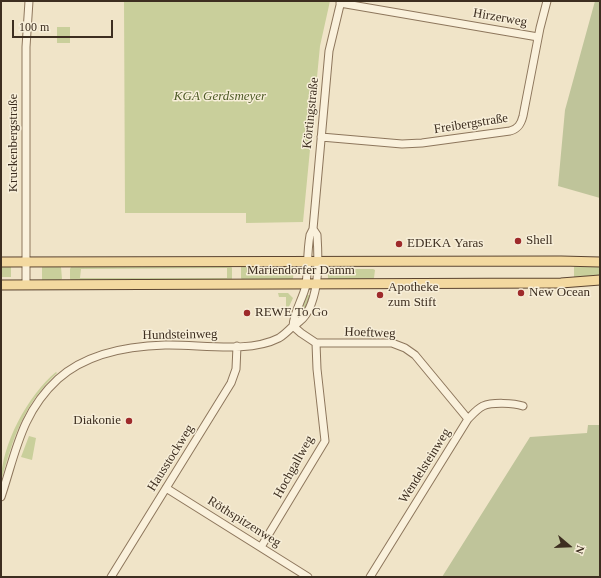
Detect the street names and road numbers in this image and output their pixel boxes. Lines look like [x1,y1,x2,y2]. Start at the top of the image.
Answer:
street label: Hirzerweg [472,6,528,30]
street label: Körtingstraße [300,77,322,149]
street label: Kruckenbergstraße [6,94,22,192]
street label: Freibergstraße [433,110,509,138]
street label: Mariendorfer Damm [247,263,355,279]
street label: Hoeftweg [344,324,396,342]
street label: Hundsteinweg [142,327,218,343]
street label: Hausstockweg [144,422,198,494]
street label: Wendelsteinweg [396,426,454,506]
street label: Hochgallweg [270,433,318,501]
street label: Röthspitzenweg [204,493,284,551]

